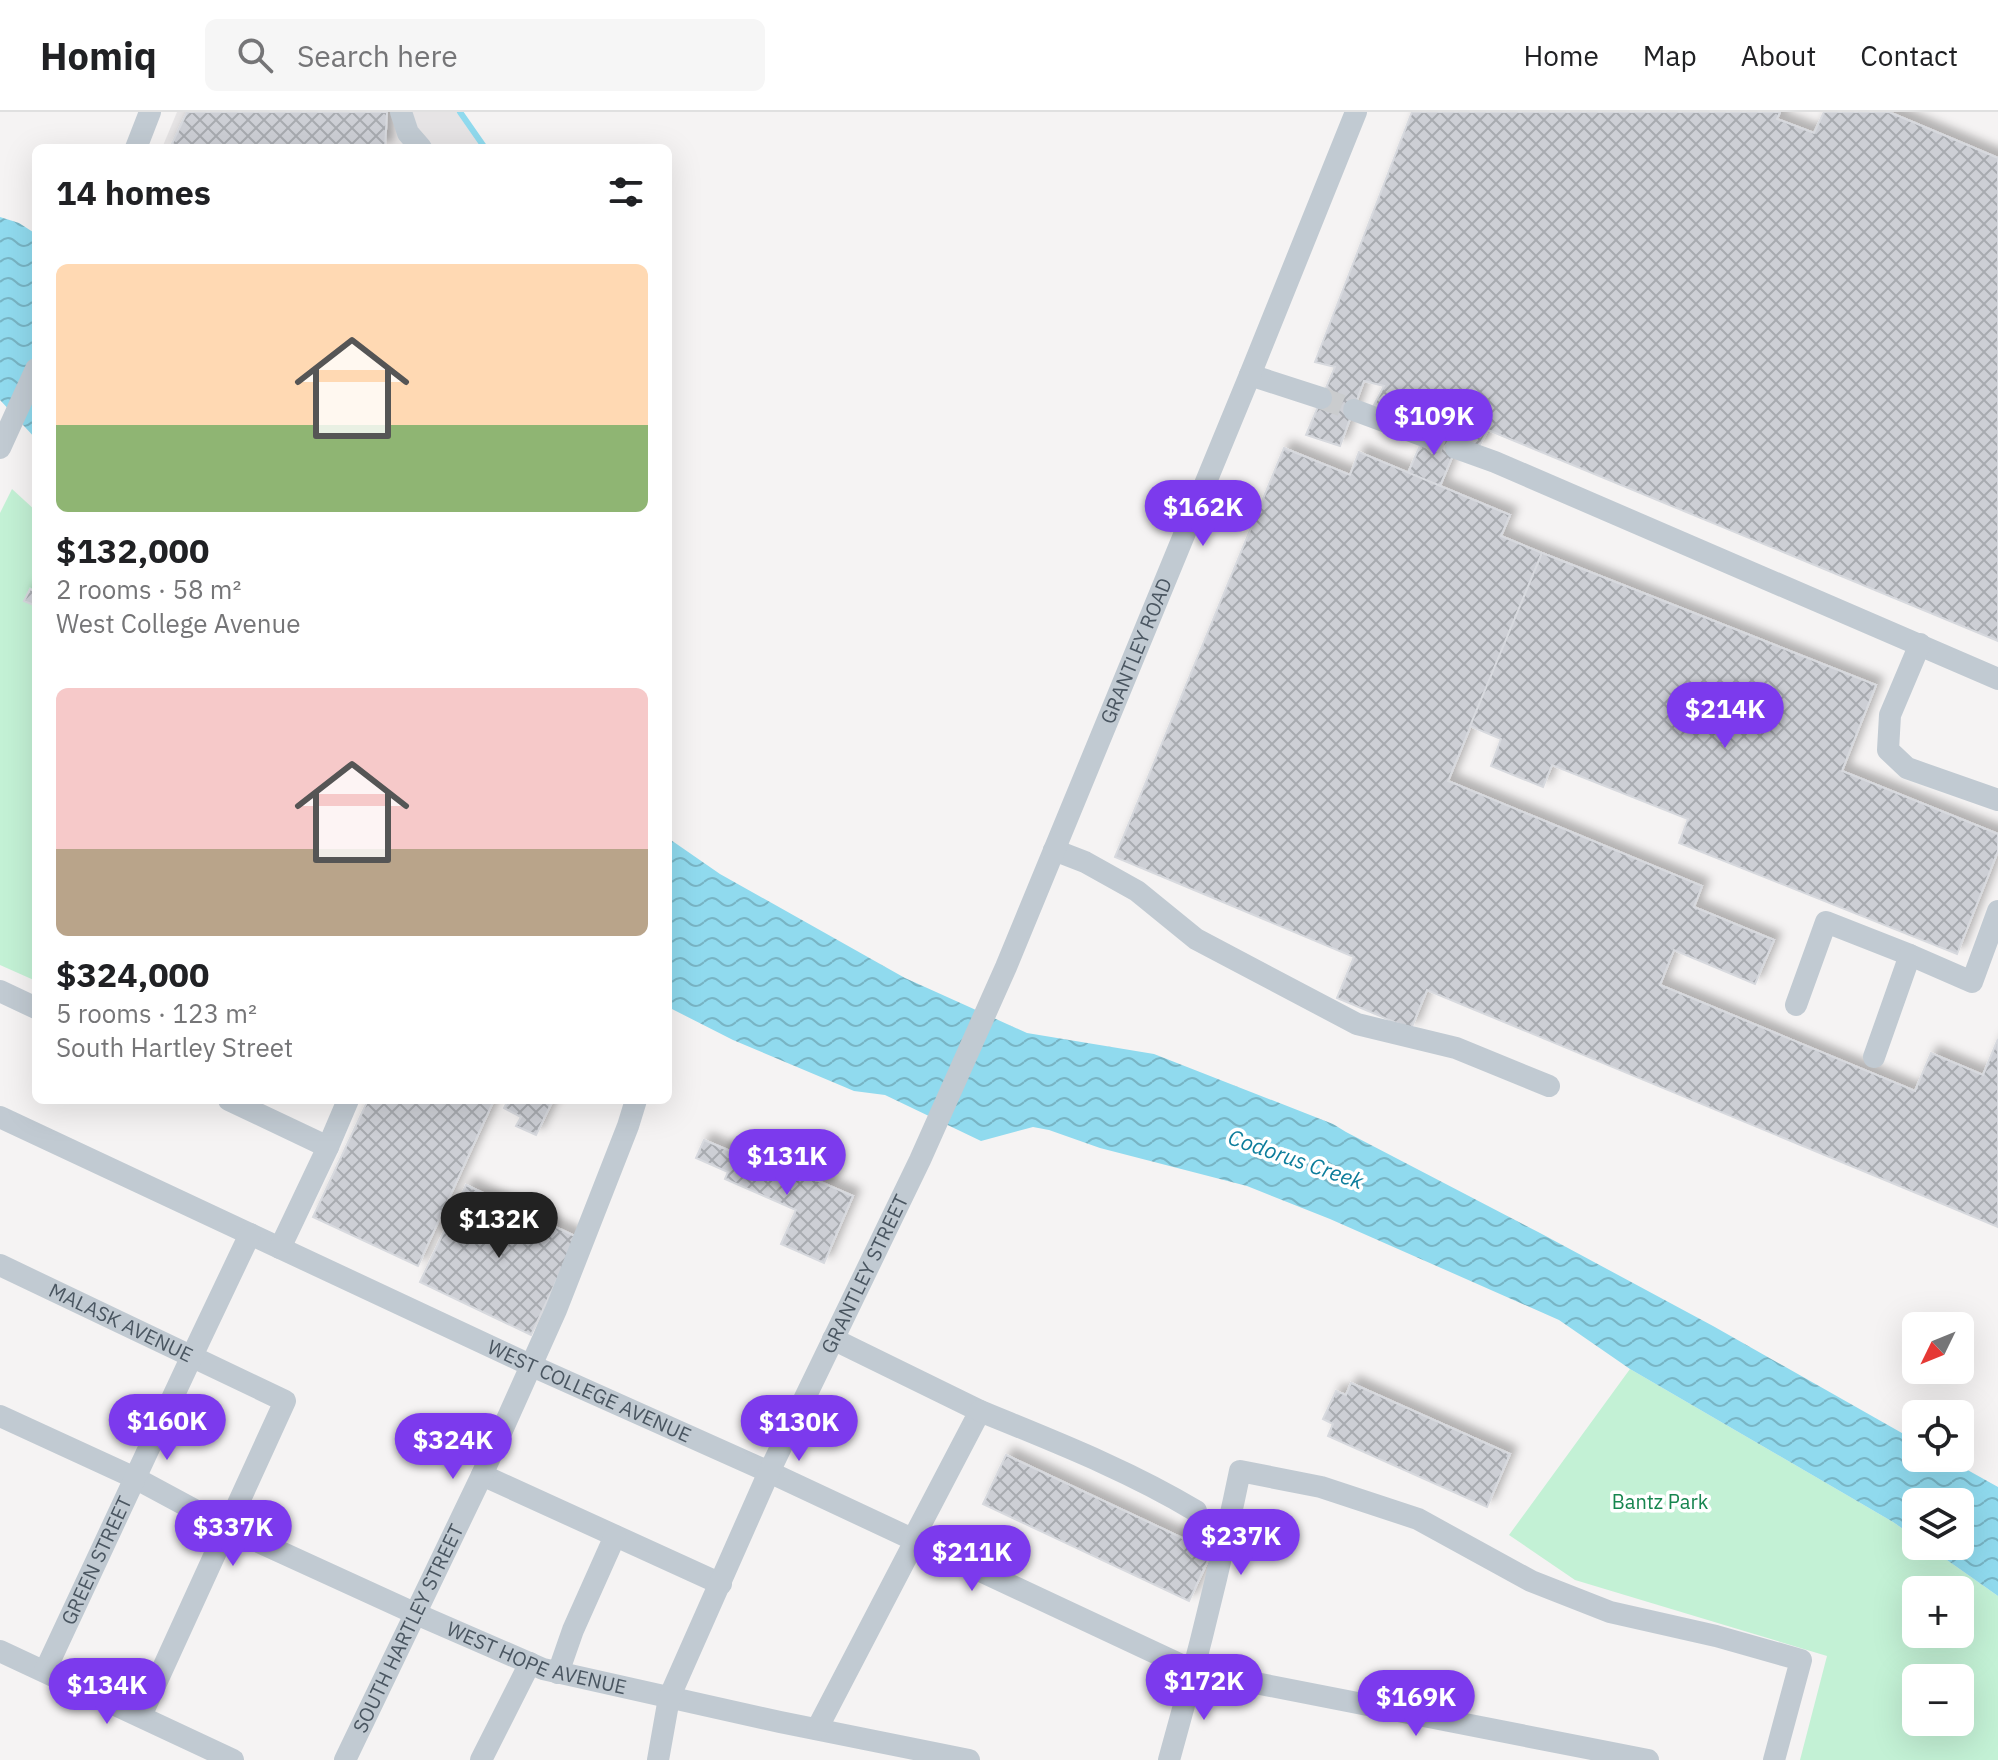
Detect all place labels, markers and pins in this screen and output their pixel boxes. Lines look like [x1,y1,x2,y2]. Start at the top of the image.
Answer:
pin: $109K [1378,389,1490,457]
pin: $162K [1147,480,1259,548]
pin: $214K [1669,682,1781,750]
pin: $131K [731,1129,843,1197]
pin: $132K [443,1192,555,1260]
pin: $160K [111,1394,223,1462]
pin: $130K [743,1395,855,1463]
pin: $324K [397,1413,509,1481]
pin: $337K [177,1500,289,1568]
pin: $237K [1185,1509,1297,1577]
pin: $211K [916,1525,1028,1593]
pin: $172K [1148,1654,1260,1722]
pin: $134K [51,1658,163,1726]
pin: $169K [1360,1670,1472,1738]

